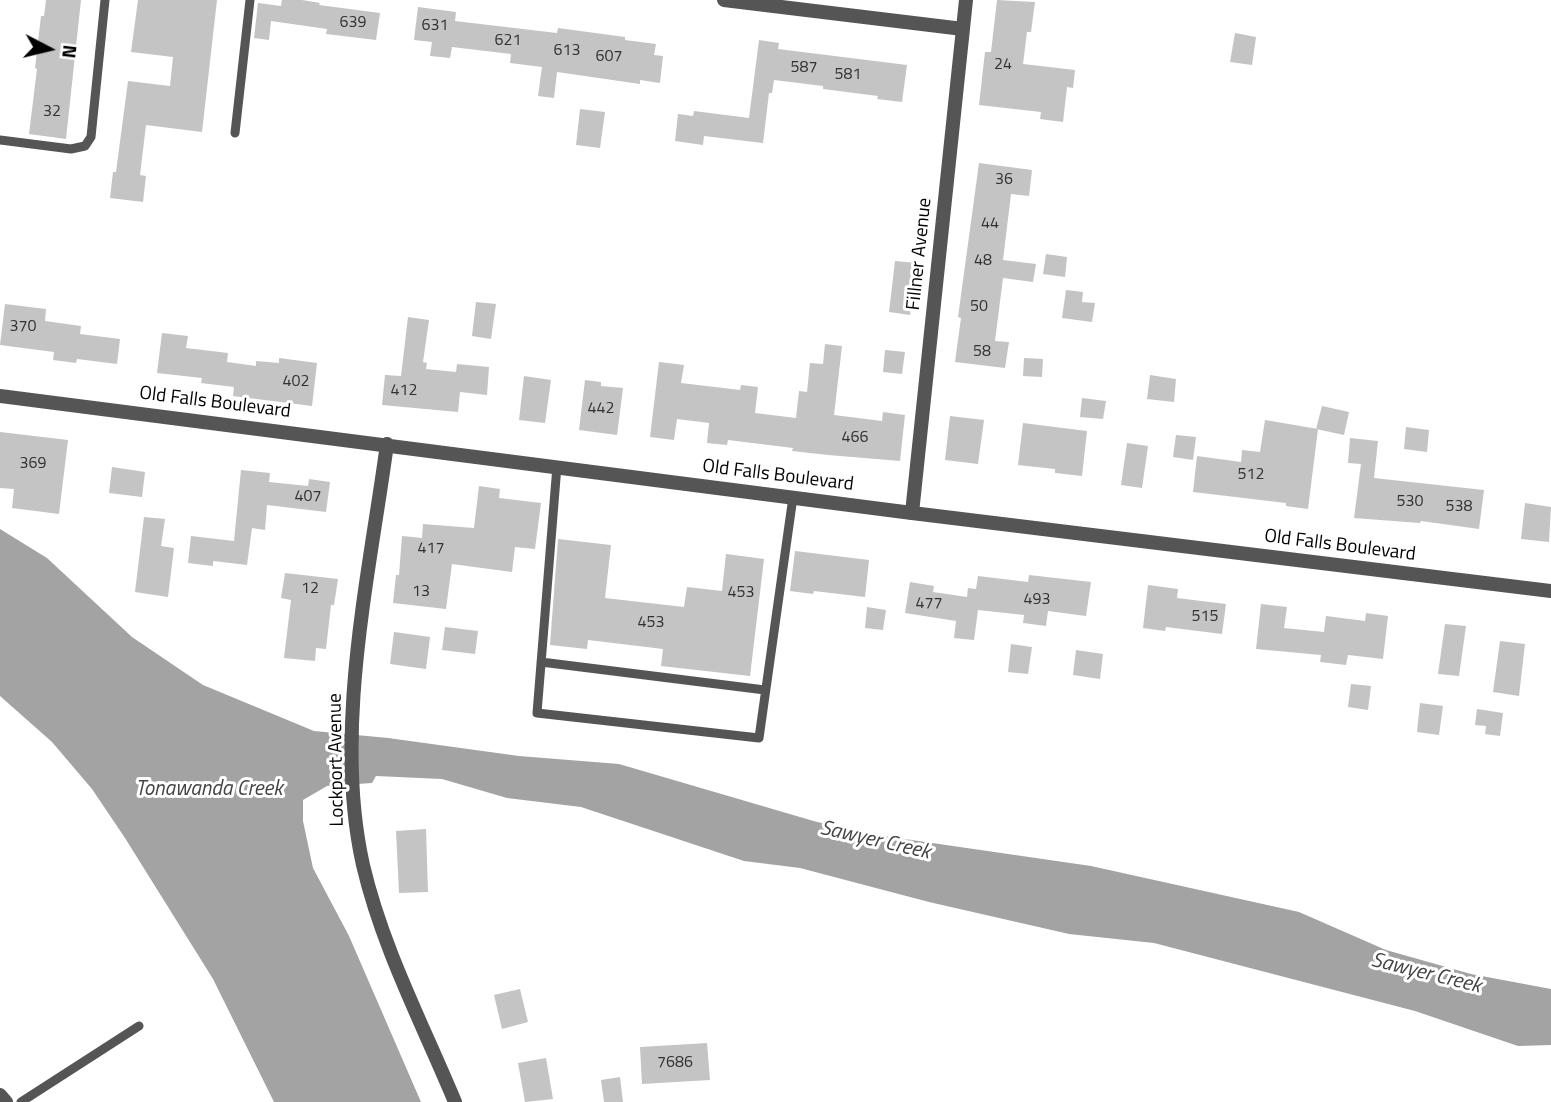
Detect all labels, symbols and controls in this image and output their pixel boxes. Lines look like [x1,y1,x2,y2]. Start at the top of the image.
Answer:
house number: 639 [340,13,366,33]
north arrow [14,14,84,84]
house number: 631 [422,16,448,36]
house number: 621 [495,31,521,51]
house number: 613 [554,41,580,61]
text: N [55,43,86,60]
house number: 607 [596,47,622,67]
house number: 24 [994,55,1012,75]
house number: 587 [791,58,817,78]
house number: 581 [835,65,861,85]
house number: 32 [43,102,61,122]
house number: 36 [995,170,1013,190]
street label: Fillner Avenue [903,197,937,311]
house number: 44 [981,214,999,234]
house number: 48 [974,251,992,271]
house number: 50 [970,297,988,317]
house number: 370 [10,317,36,337]
house number: 58 [973,342,991,362]
house number: 402 [283,372,309,392]
house number: 412 [391,381,417,401]
street label: Old Falls Boulevard [138,382,292,424]
house number: 442 [588,399,614,419]
house number: 466 [842,428,868,448]
house number: 369 [20,454,46,474]
street label: Old Falls Boulevard [701,455,855,497]
house number: 512 [1238,465,1264,485]
house number: 407 [295,487,321,507]
house number: 530 [1397,492,1423,512]
house number: 538 [1446,497,1472,517]
street label: Old Falls Boulevard [1263,525,1417,567]
house number: 417 [418,539,444,559]
house number: 12 [301,579,319,599]
house number: 13 [412,582,430,602]
house number: 453 [728,583,754,603]
house number: 493 [1024,590,1050,610]
house number: 477 [916,594,942,614]
house number: 515 [1192,607,1218,627]
house number: 453 [638,613,664,633]
street label: Lockport Avenue [324,693,350,827]
water label: Tonawanda Creek [136,777,282,803]
water label: Sawyer Creek [817,816,933,866]
water label: Sawyer Creek [1368,948,1484,1000]
house number: 7686 [657,1053,693,1073]

